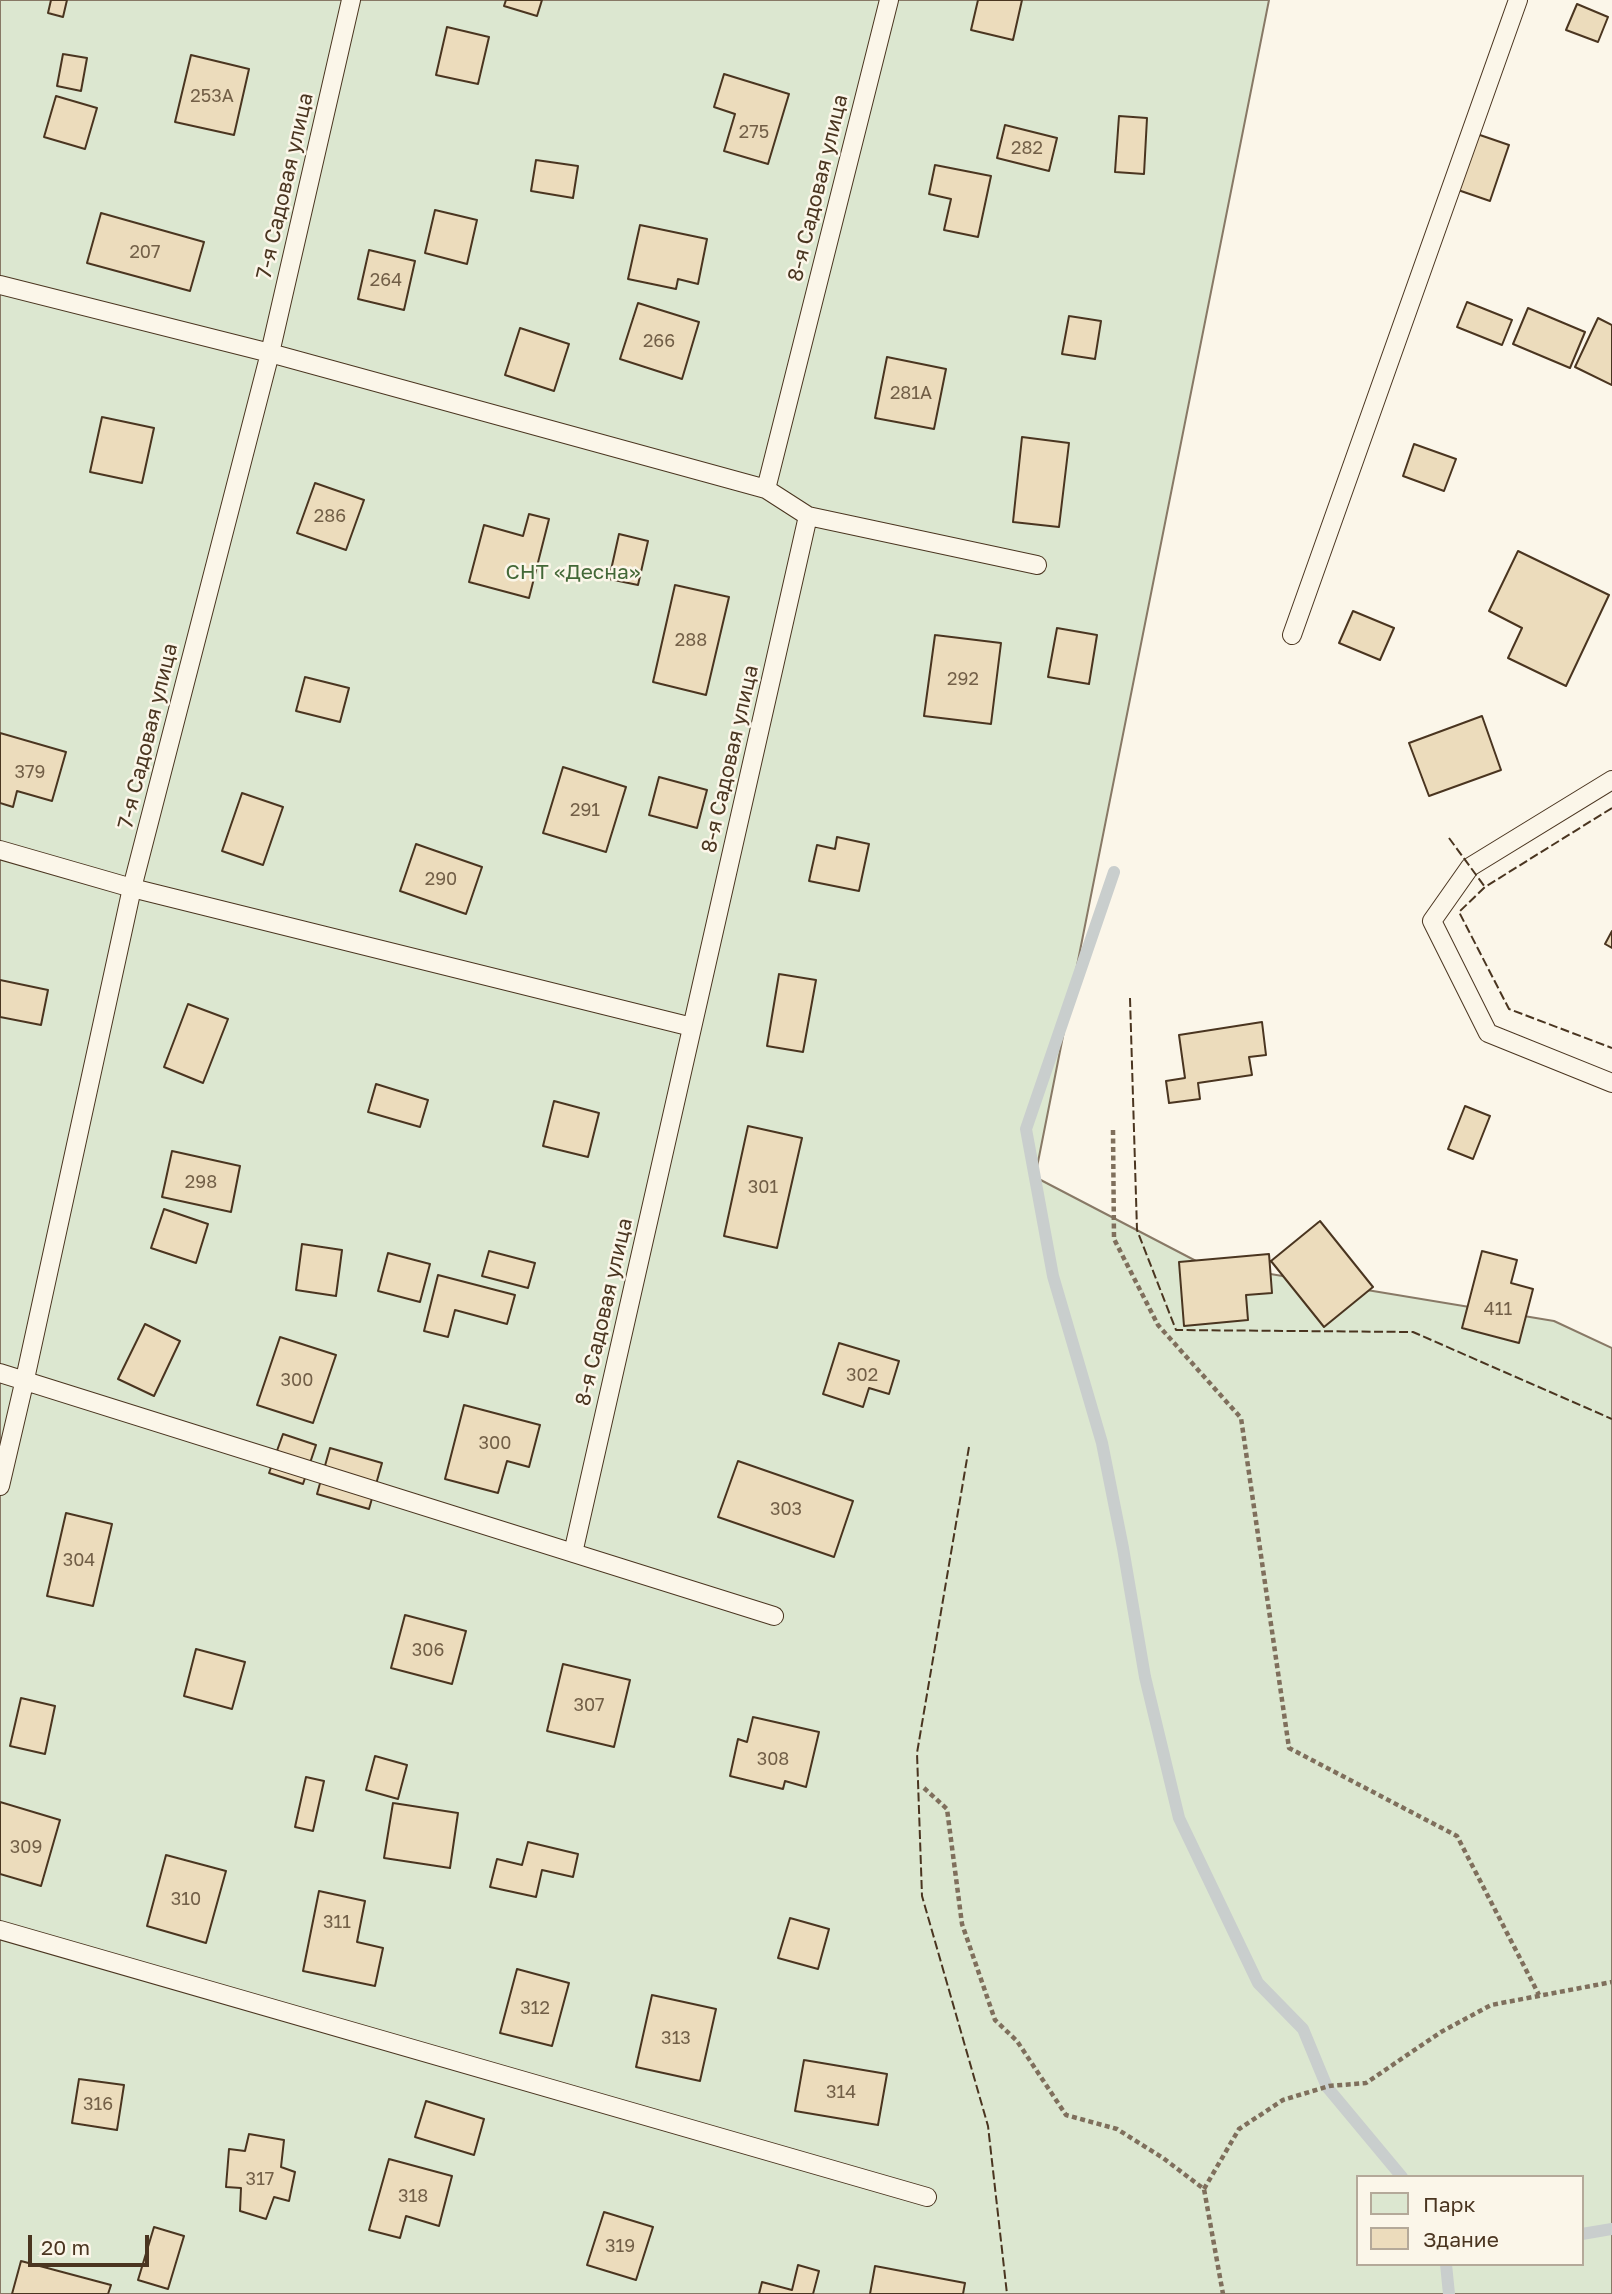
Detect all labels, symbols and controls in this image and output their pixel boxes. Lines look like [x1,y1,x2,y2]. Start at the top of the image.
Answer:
house number: 253А [190,85,234,107]
street label: 7-я Садовая улица [251,90,319,282]
street label: 8-я Садовая улица [783,92,853,284]
house number: 275 [739,121,769,143]
house number: 282 [1011,137,1043,159]
house number: 207 [129,241,161,263]
house number: 264 [370,269,402,291]
house number: 266 [643,330,675,352]
house number: 281А [890,382,932,404]
house number: 286 [314,505,346,527]
park label: СНТ «Десна» [505,559,641,585]
house number: 288 [675,629,707,651]
street label: 7-я Садовая улица [113,641,183,831]
street label: 8-я Садовая улица [696,663,764,855]
house number: 292 [947,668,979,690]
house number: 379 [15,761,45,783]
house number: 291 [570,799,600,821]
house number: 290 [425,868,457,890]
house number: 298 [185,1171,217,1193]
house number: 301 [748,1176,778,1198]
street label: 8-я Садовая улица [570,1216,638,1408]
house number: 411 [1484,1298,1512,1320]
house number: 302 [846,1364,878,1386]
house number: 300 [281,1369,313,1391]
house number: 300 [479,1432,511,1454]
house number: 303 [770,1498,802,1520]
house number: 304 [63,1549,95,1571]
house number: 306 [412,1639,444,1661]
house number: 307 [573,1694,605,1716]
house number: 308 [757,1748,789,1770]
house number: 309 [10,1836,42,1858]
house number: 310 [171,1888,201,1910]
house number: 311 [323,1911,351,1933]
house number: 312 [520,1997,550,2019]
house number: 313 [661,2027,691,2049]
house number: 314 [826,2081,856,2103]
house number: 316 [83,2093,113,2115]
house number: 317 [246,2168,274,2190]
legend [1356,2175,1584,2266]
house number: 318 [398,2185,428,2207]
text: Парк [1423,2191,1476,2217]
scale bar [32,2220,152,2264]
text: Здание [1423,2226,1499,2252]
text: 20 m [41,2234,90,2260]
house number: 319 [605,2235,635,2257]

